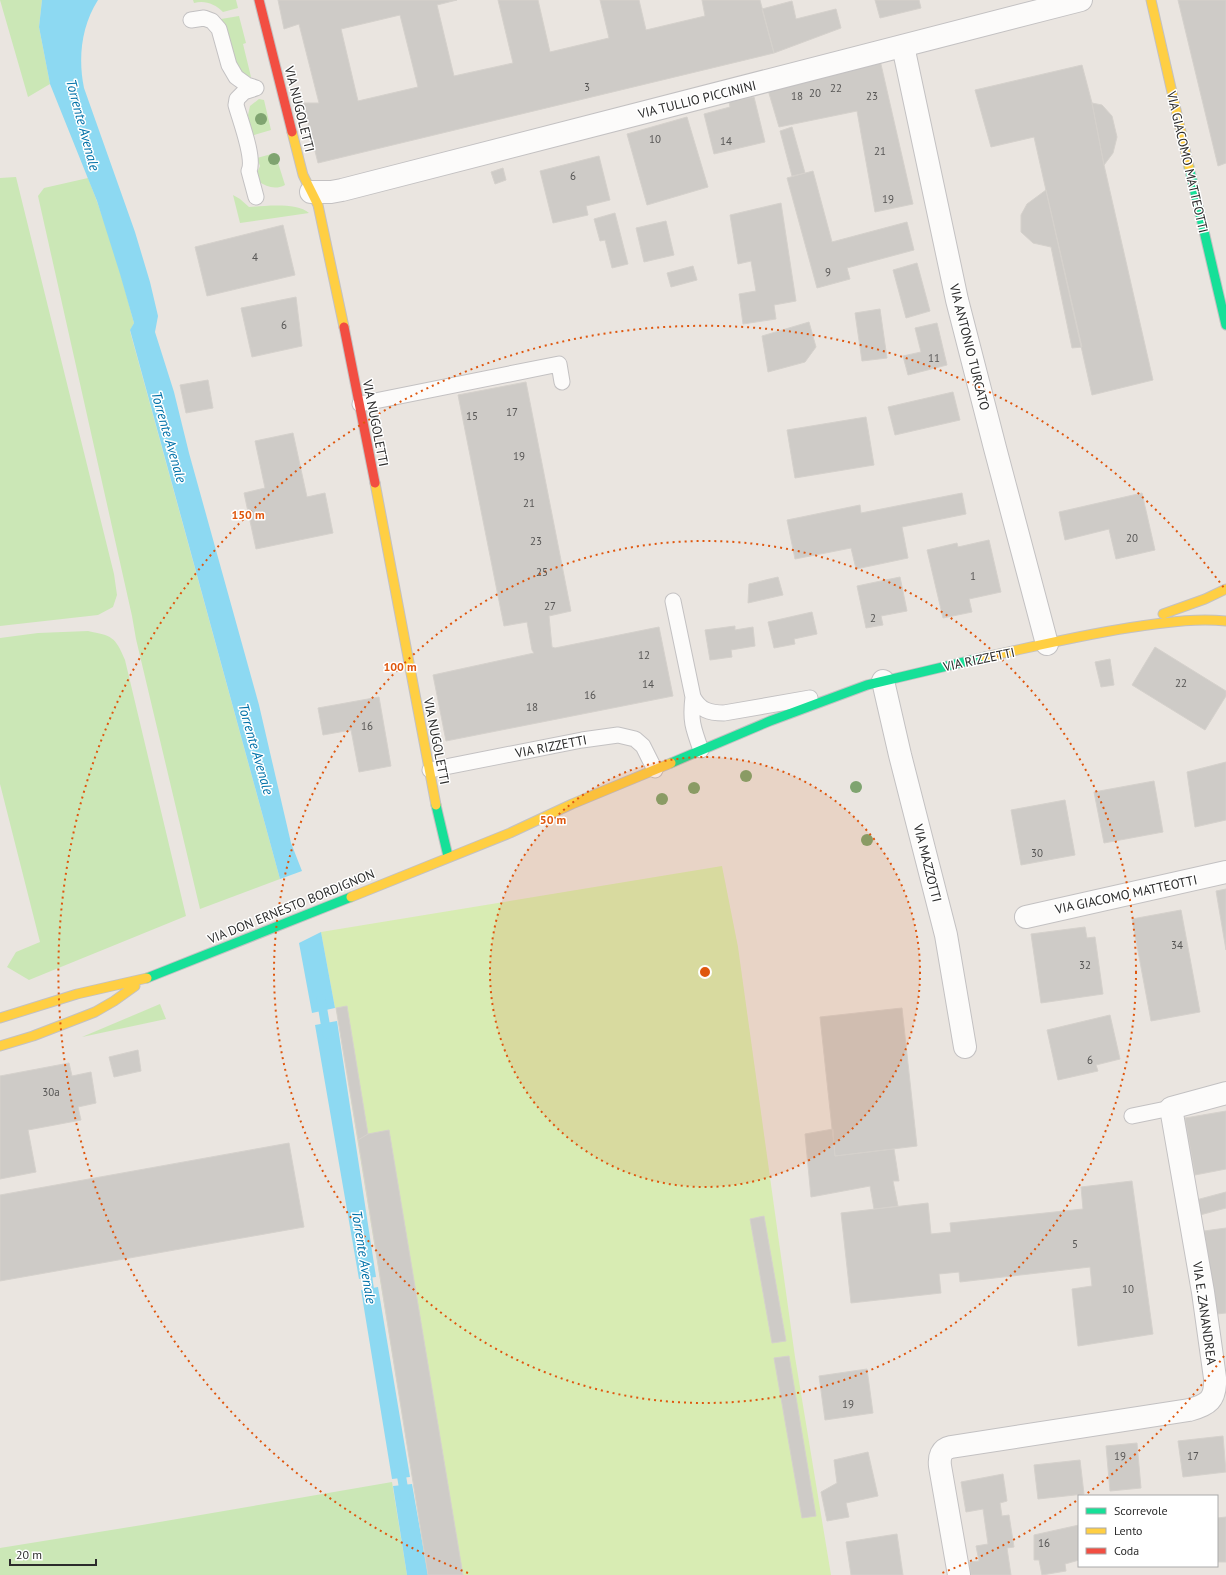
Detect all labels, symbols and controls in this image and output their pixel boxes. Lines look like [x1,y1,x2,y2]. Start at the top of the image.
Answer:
street label: VIA NUGOLETTI [280,63,318,154]
water label: Torrente Avenale [62,77,104,173]
street label: VIA TULLIO PICCININI [635,77,758,123]
house number: 3 [584,80,590,94]
house number: 22 [830,81,842,95]
house number: 20 [809,86,821,100]
house number: 18 [791,89,803,103]
house number: 23 [866,89,878,103]
street label: VIA GIACOMO MATTEOTTI [1163,89,1212,235]
house number: 10 [649,132,661,146]
house number: 14 [720,134,732,148]
house number: 21 [874,144,886,158]
house number: 6 [570,169,576,183]
house number: 19 [882,192,894,206]
house number: 4 [252,250,258,264]
house number: 9 [825,265,831,279]
street label: VIA ANTONIO TURCATO [945,281,993,412]
house number: 6 [281,318,287,332]
house number: 11 [928,351,940,365]
street label: VIA NUGOLETTI [359,377,392,468]
water label: Torrente Avenale [147,389,191,485]
house number: 17 [506,405,518,419]
house number: 15 [466,409,478,423]
house number: 19 [513,449,525,463]
house number: 21 [523,496,535,510]
text: 150 m [231,507,265,522]
house number: 20 [1126,531,1138,545]
house number: 23 [530,534,542,548]
house number: 25 [536,565,548,579]
house number: 1 [970,569,976,583]
house number: 27 [544,599,556,613]
house number: 2 [870,611,876,625]
street label: VIA RIZZETTI [941,644,1016,676]
house number: 12 [638,648,650,662]
text: 100 m [383,659,417,674]
house number: 22 [1175,676,1187,690]
house number: 14 [642,677,654,691]
house number: 16 [584,688,596,702]
street label: VIA NUGOLETTI [420,695,453,786]
house number: 18 [526,700,538,714]
water label: Torrente Avenale [234,701,278,797]
house number: 16 [361,719,373,733]
street label: VIA RIZZETTI [513,731,588,762]
text: 50 m [540,812,566,827]
street label: VIA MAZZOTTI [909,821,945,904]
house number: 30 [1031,846,1043,860]
street label: VIA DON ERNESTO BORDIGNON [204,865,377,948]
street label: VIA GIACOMO MATTEOTTI [1053,871,1199,918]
house number: 34 [1171,938,1183,952]
house number: 32 [1079,958,1091,972]
centre of rings [698,965,712,979]
house number: 6 [1087,1053,1093,1067]
house number: 30a [42,1085,60,1099]
water label: Torrente Avenale [348,1209,380,1305]
house number: 5 [1072,1237,1078,1251]
street label: VIA E. ZANANDREA [1189,1259,1220,1366]
house number: 10 [1122,1282,1134,1296]
house number: 19 [842,1397,854,1411]
house number: 19 [1114,1449,1126,1463]
house number: 17 [1187,1449,1199,1463]
legend [1078,1495,1218,1567]
text: Scorrevole [1114,1503,1168,1518]
text: Lento [1114,1523,1143,1538]
house number: 16 [1038,1536,1050,1550]
scale bar [10,1541,96,1567]
text: Coda [1114,1543,1139,1558]
text: 20 m [16,1547,42,1562]

